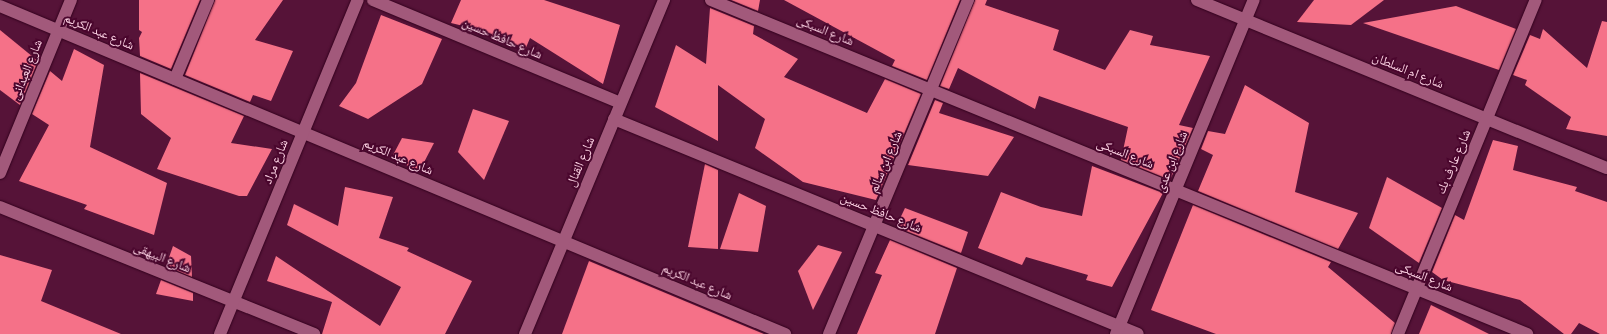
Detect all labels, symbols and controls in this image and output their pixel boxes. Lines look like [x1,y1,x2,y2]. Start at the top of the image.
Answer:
street label: شارع عبد الكريم [62,10,136,54]
street label: شارع السبكى [794,12,856,50]
street label: شارع حافظ حسين [459,15,545,63]
street label: شارع العبدانى [8,37,46,103]
street label: شارع ام السلطان [1370,50,1446,92]
street label: شارع عارف بك [1433,127,1475,197]
street label: شارع ابن سالم [866,129,906,195]
street label: شارع ابن عدى [1153,129,1191,195]
street label: شارع عبد الكريم [361,135,435,179]
street label: شارع القنال [563,135,599,189]
street label: شارع السبكى [1094,135,1156,173]
street label: شارع مراد [260,137,292,187]
street label: شارع حافظ حسين [838,190,924,236]
street label: شارع البيهقى [131,239,193,277]
street label: شارع السبكى [1393,258,1455,296]
street label: شارع عبد الكريم [660,260,734,304]

